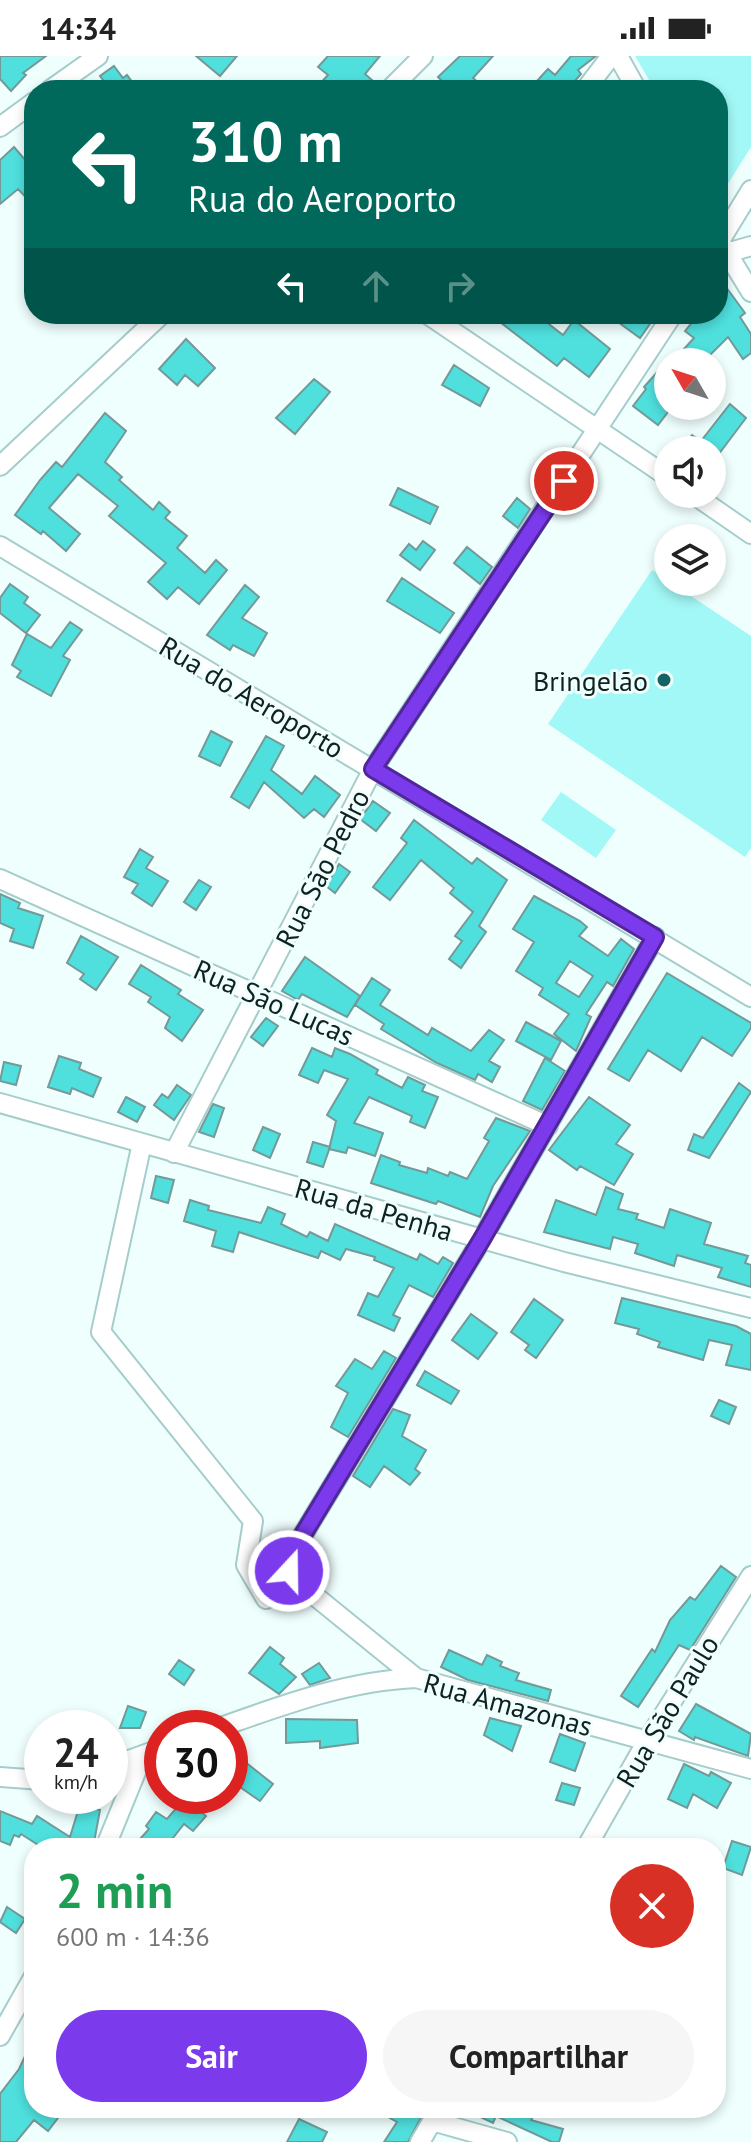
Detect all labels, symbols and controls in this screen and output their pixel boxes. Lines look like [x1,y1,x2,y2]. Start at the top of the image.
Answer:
text: 14:34 [40,9,116,48]
text: 310 m [188,105,343,177]
icon: left [56,112,160,216]
text: Rua do Aeroporto [188,175,457,222]
icon: left [270,264,314,308]
icon: ahead [354,264,398,308]
icon: right [438,264,482,308]
north arrow [654,348,726,420]
map controls [654,348,726,596]
button: sound [654,436,726,508]
pin [530,447,598,515]
icon: arrive [542,459,586,503]
button: layers [654,524,726,596]
street label: Rua do Aeroporto [153,627,351,767]
place label: Bringelão [533,662,648,699]
marker: Bringelão [655,671,673,689]
street label: Rua São Pedro [266,783,378,953]
street label: Rua São Lucas [188,950,360,1054]
street label: Rua da Penha [291,1169,457,1249]
position arrow [247,1529,331,1613]
street label: Rua São Paulo [607,1628,727,1794]
street label: Rua Amazonas [420,1664,596,1744]
speed limit sign: 30 [144,1710,248,1814]
text: 24 [53,1726,99,1778]
text: km/h [54,1769,98,1795]
text: 2 min [56,1859,173,1921]
button: close [610,1864,694,1948]
text: 600 m · 14:36 [56,1920,210,1953]
button: Sair [56,2010,367,2102]
button: Compartilhar [383,2010,694,2102]

